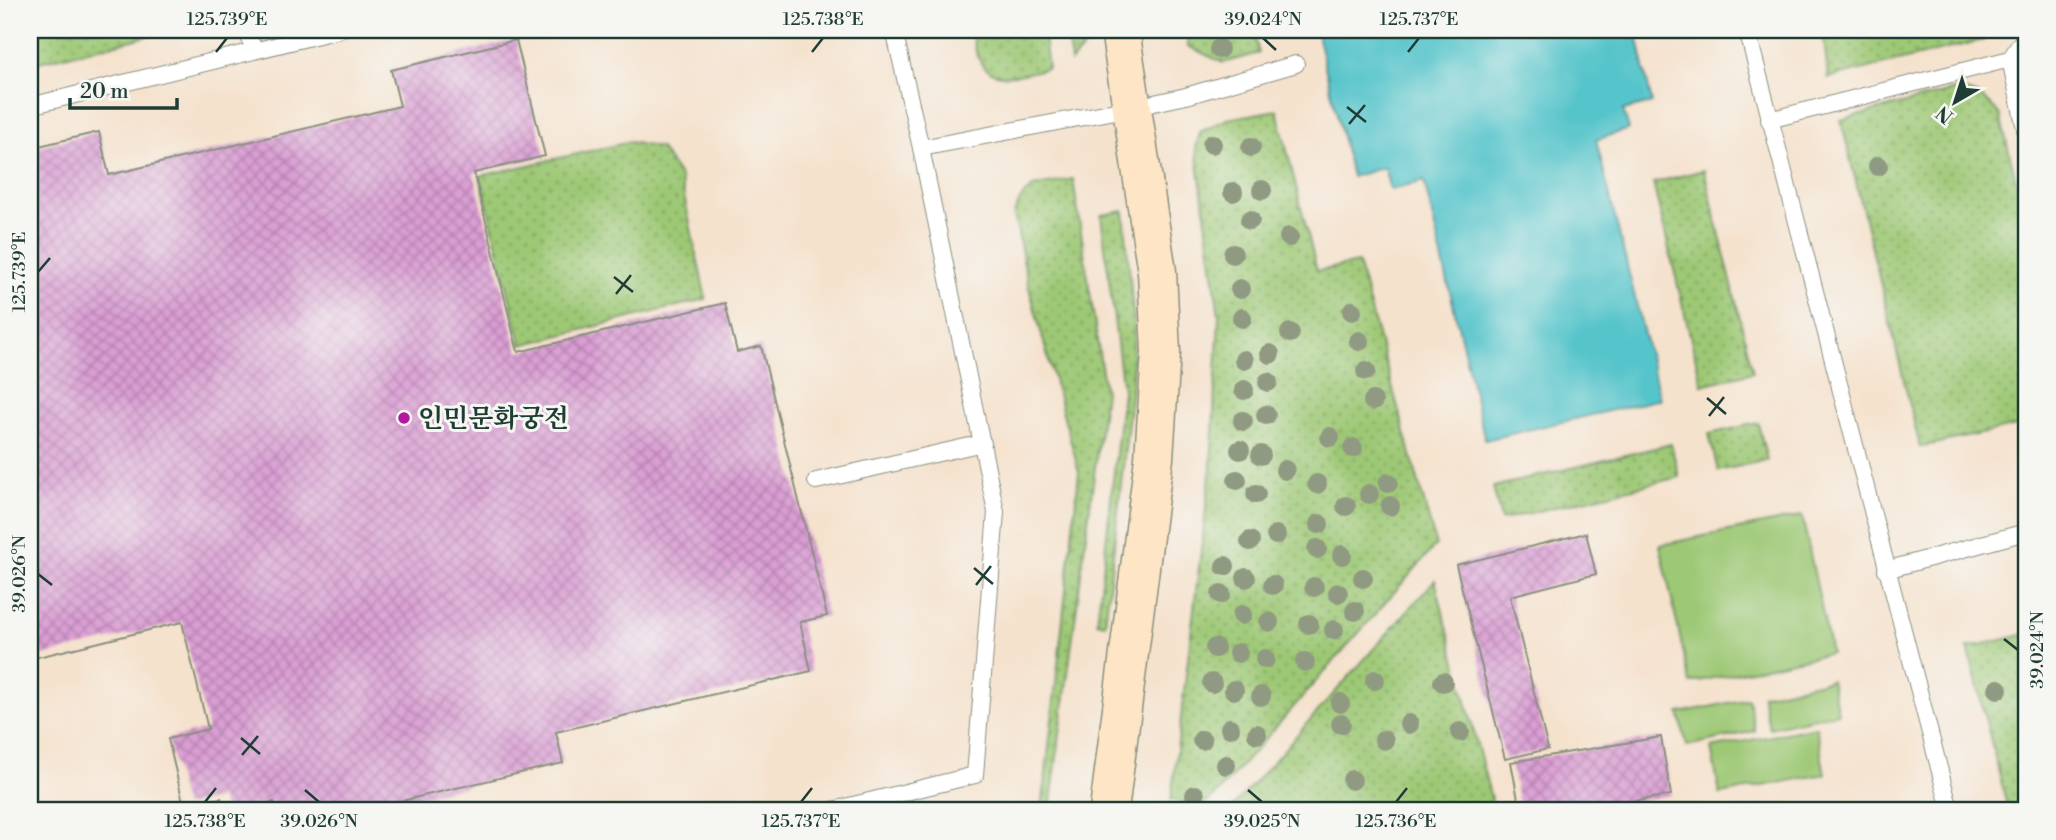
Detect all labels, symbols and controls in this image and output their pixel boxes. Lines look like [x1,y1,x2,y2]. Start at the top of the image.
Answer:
text: 125.739°E [186,8,268,31]
text: 125.738°E [782,8,864,31]
text: 39.024°N [1224,8,1302,31]
text: 125.737°E [1380,8,1458,31]
scale bar [70,66,177,110]
north arrow [1920,66,1990,136]
text: 20 m [80,79,129,105]
text: N [1932,100,1958,128]
text: 125.739°E [8,231,31,313]
place label: 인민문화궁전 [418,403,569,435]
marker: 인민문화궁전 [396,410,412,426]
text: 39.026°N [8,535,31,613]
text: 39.024°N [2026,611,2049,689]
text: 125.738°E [164,810,246,833]
text: 39.026°N [280,810,358,833]
text: 125.737°E [762,810,840,833]
text: 39.025°N [1224,810,1301,833]
text: 125.736°E [1355,810,1437,833]

